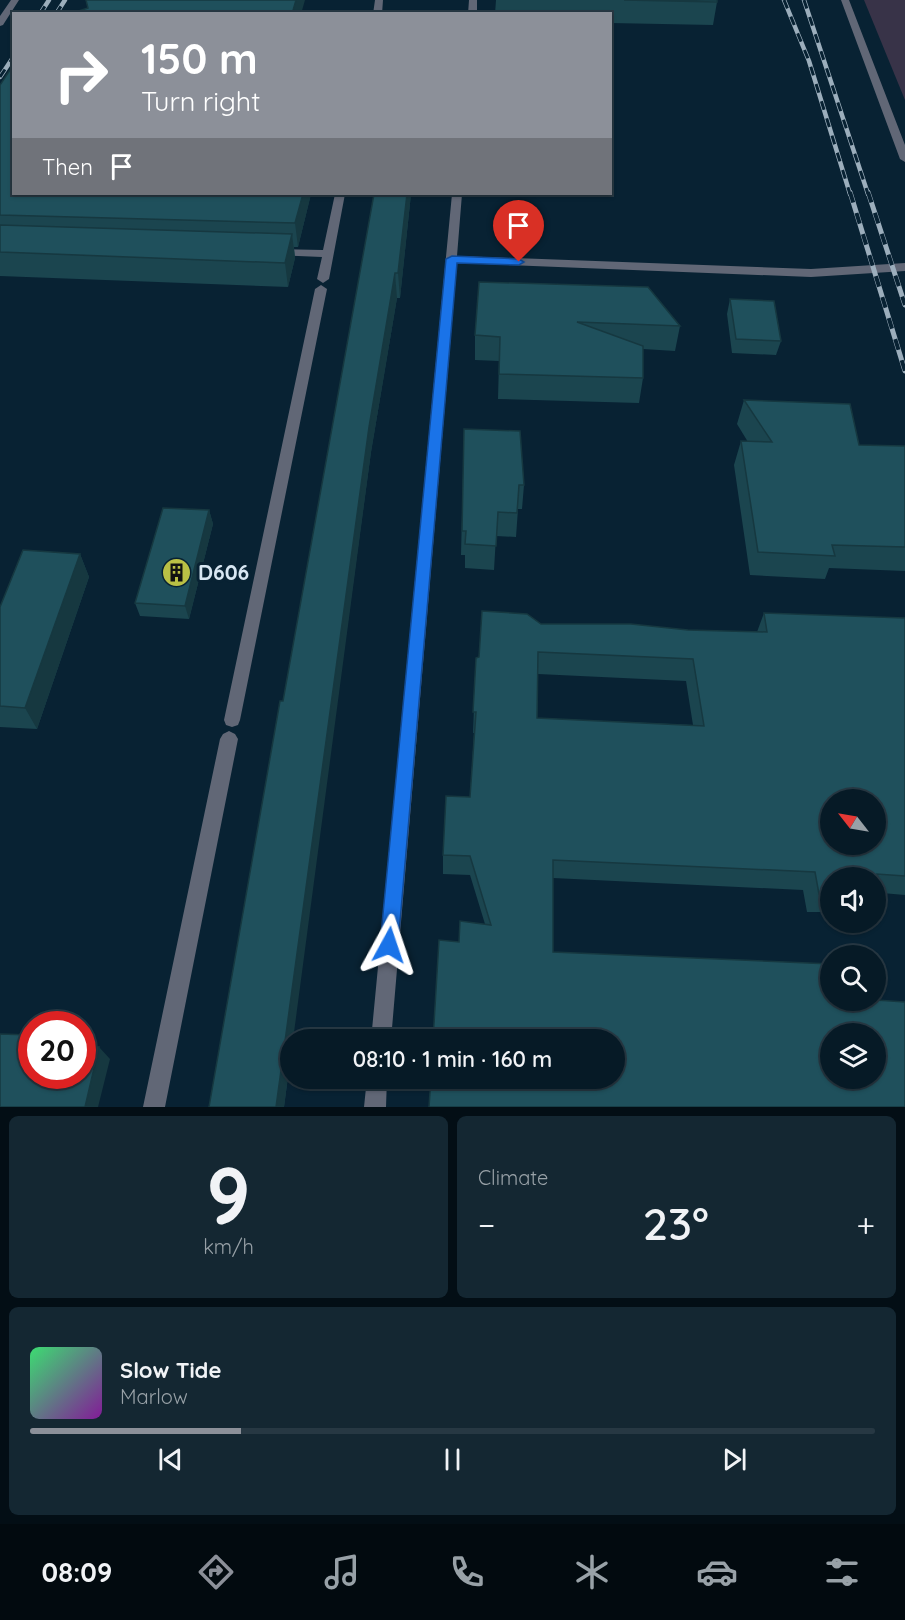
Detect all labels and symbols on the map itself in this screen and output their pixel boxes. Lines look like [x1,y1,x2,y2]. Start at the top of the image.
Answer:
pin [493,200,544,262]
building icon: D606 [161,556,193,588]
place label: D606 [198,559,249,585]
north arrow [820,789,886,855]
position arrow [357,913,421,977]
speed limit sign: 20 [18,1011,96,1089]

